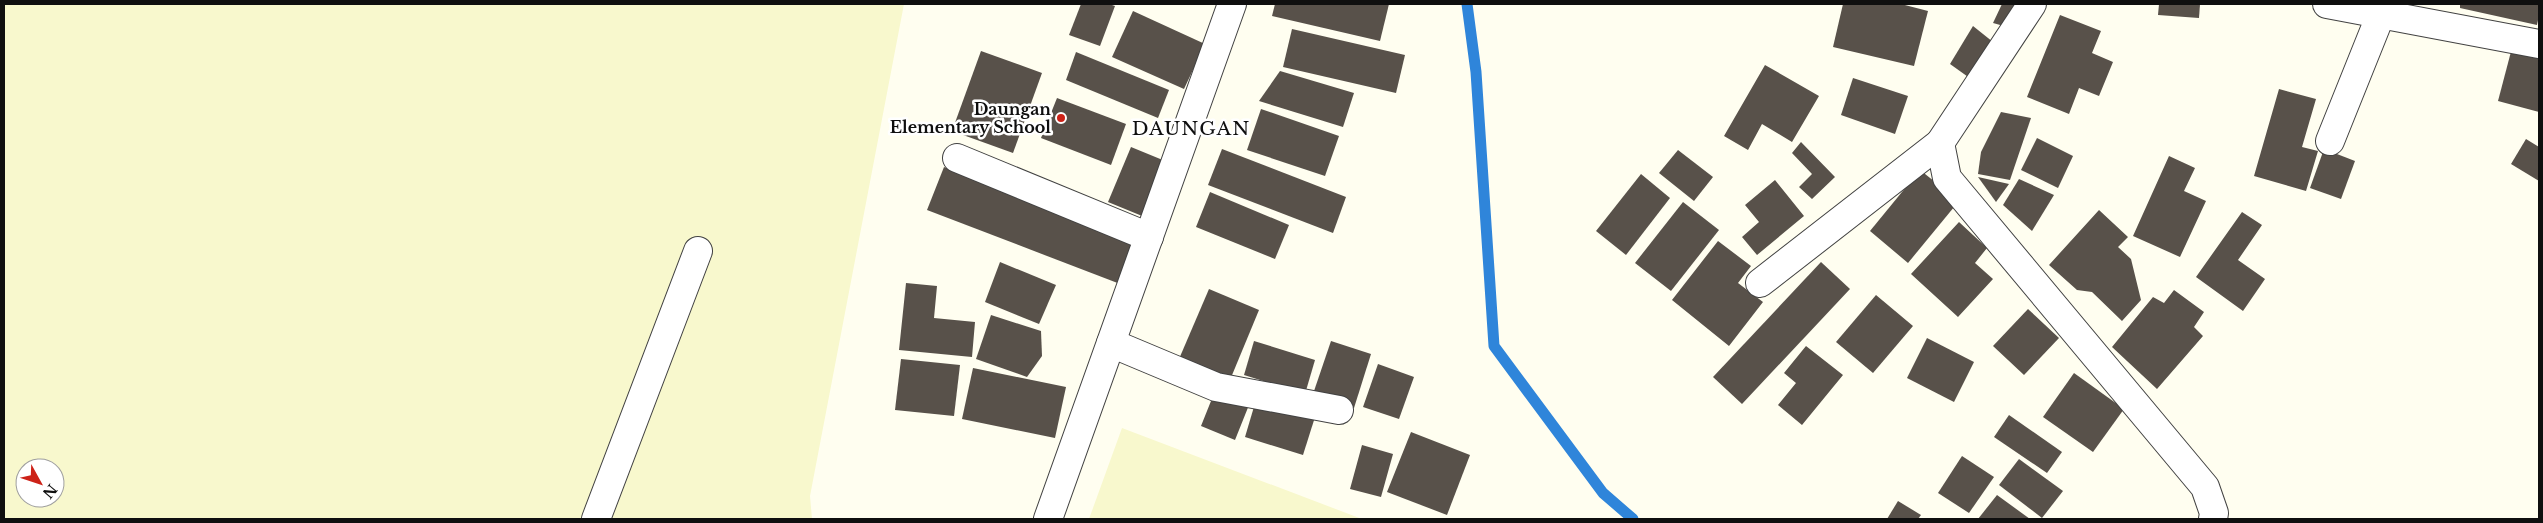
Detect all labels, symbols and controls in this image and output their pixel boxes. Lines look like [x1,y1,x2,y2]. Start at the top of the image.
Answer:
place label: Daungan Elementary School [890,99,1051,137]
marker: Daungan Elementary School [1055,112,1067,124]
district label: DAUNGAN [1132,117,1250,140]
north arrow [15,458,65,508]
text: N [39,481,61,502]

